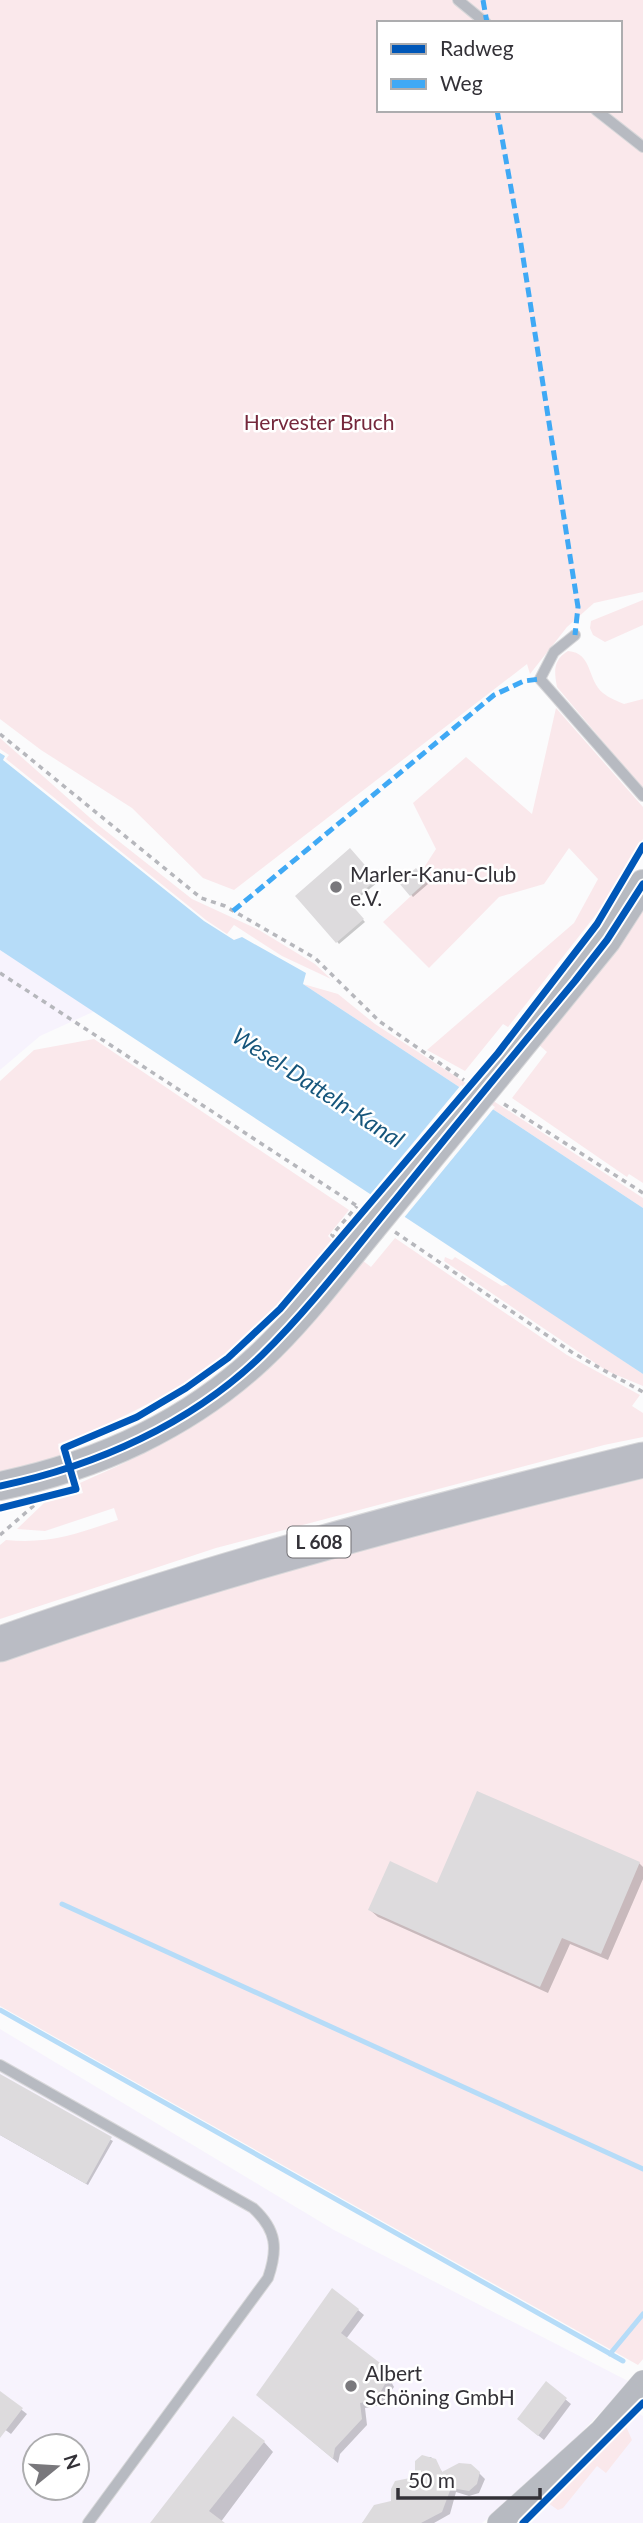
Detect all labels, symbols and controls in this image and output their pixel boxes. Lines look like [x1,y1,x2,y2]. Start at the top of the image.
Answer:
legend [377,21,622,112]
text: Radweg [440,35,514,60]
text: Weg [440,70,483,95]
park label: Hervester Bruch [244,409,394,434]
place label: Marler-Kanu-Club e.V. [350,861,516,910]
marker: Marler-Kanu-Club e.V. [328,879,344,895]
water label: Wesel-Datteln-Kanal [228,1021,410,1153]
road number: L 608 [288,1526,350,1558]
place label: Albert Schöning GmbH [365,2360,515,2409]
marker: Albert Schöning GmbH [343,2378,359,2394]
north arrow [21,2432,91,2502]
text: N [59,2451,86,2472]
scale bar [398,2456,540,2500]
text: 50 m [408,2467,455,2492]

